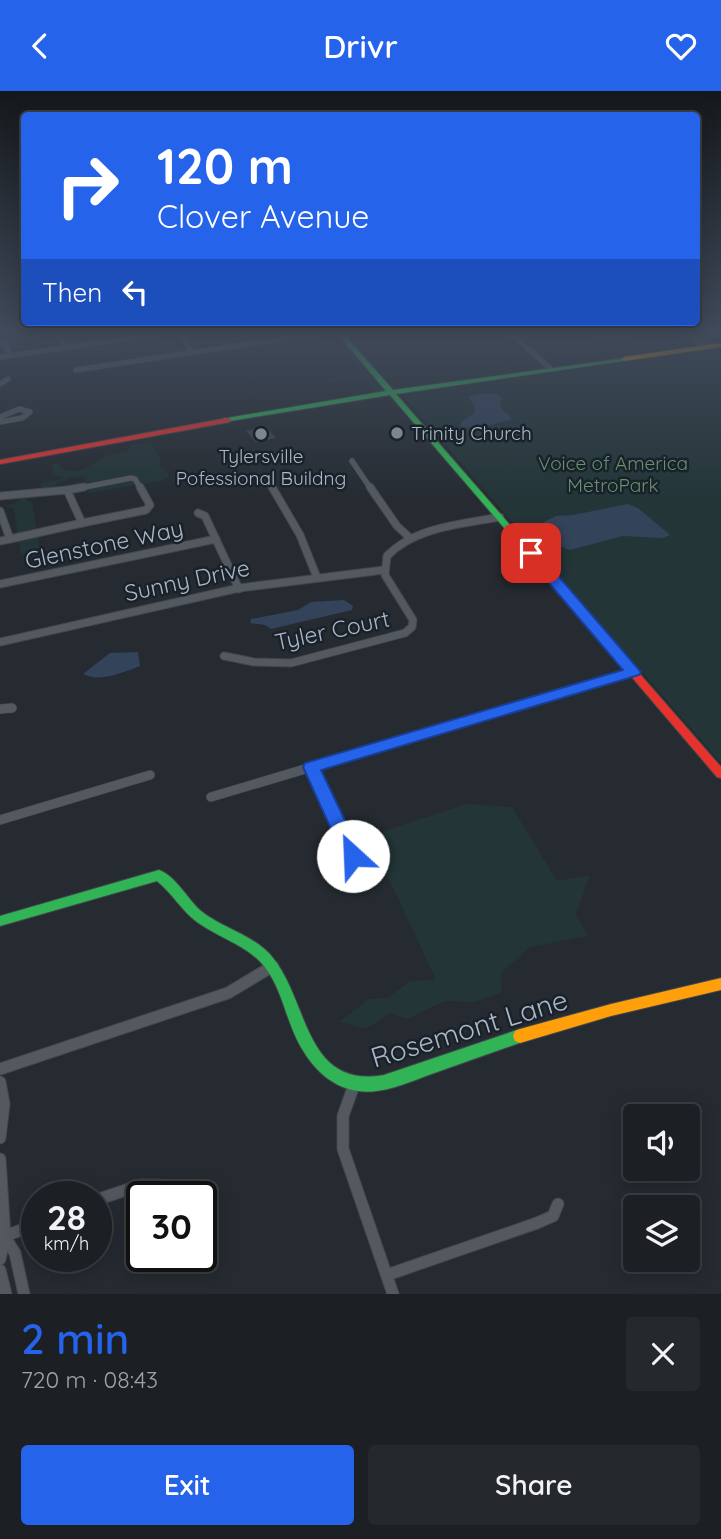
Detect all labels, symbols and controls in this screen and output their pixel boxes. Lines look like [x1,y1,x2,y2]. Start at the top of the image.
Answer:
text: Drivr [323,26,398,66]
icon: back [21,27,59,65]
icon: heart [662,27,700,65]
text: 120 m [157,135,293,196]
icon: right [42,140,133,231]
text: Clover Avenue [157,196,369,236]
icon: left [116,273,154,311]
text: Then [42,276,102,309]
place label: Trinity Church [411,421,532,445]
marker: Trinity Church [389,425,405,441]
marker: Tylersville Pofessional Buildng [253,426,269,442]
place label: Tylersville Pofessional Buildng [176,444,346,490]
park label: Voice of America MetroPark [538,451,688,497]
street label: Glenstone Way [22,513,186,575]
pin [501,523,561,583]
icon: arrive [512,534,550,572]
street label: Sunny Drive [122,553,252,607]
street label: Tyler Court [272,604,392,656]
position arrow [316,819,390,893]
street label: Rosemont Lane [366,981,572,1075]
map controls [623,1104,700,1272]
button: sound [623,1104,700,1181]
speed limit sign: 30 [126,1181,217,1272]
text: 28 [47,1195,86,1239]
button: layers [623,1195,700,1272]
text: km/h [44,1232,89,1255]
text: 2 min [21,1312,129,1365]
button: close [626,1317,700,1391]
text: 720 m · 08:43 [21,1365,158,1394]
button: Exit [21,1445,354,1525]
button: Share [368,1445,700,1525]

